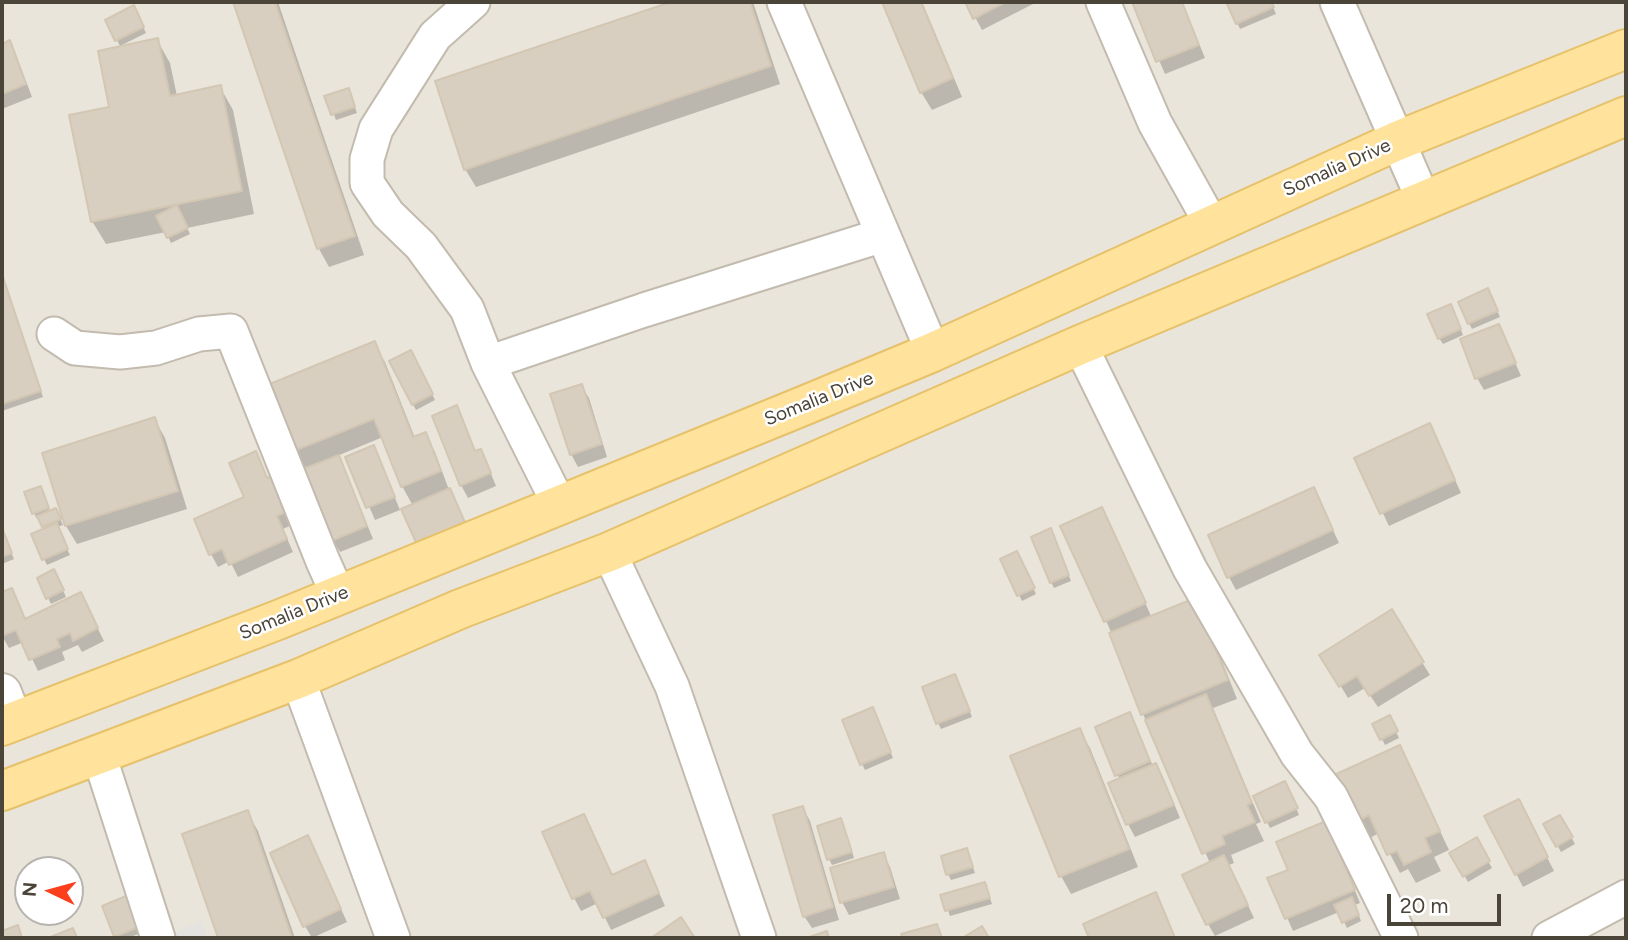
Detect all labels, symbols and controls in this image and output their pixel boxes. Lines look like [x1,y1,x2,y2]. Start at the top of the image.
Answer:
street label: Somalia Drive [1280,134,1394,202]
street label: Somalia Drive [761,367,877,431]
street label: Somalia Drive [236,581,352,645]
north arrow [14,856,84,926]
scale bar [1390,880,1504,924]
text: N [17,881,42,898]
text: 20 m [1400,893,1448,918]

